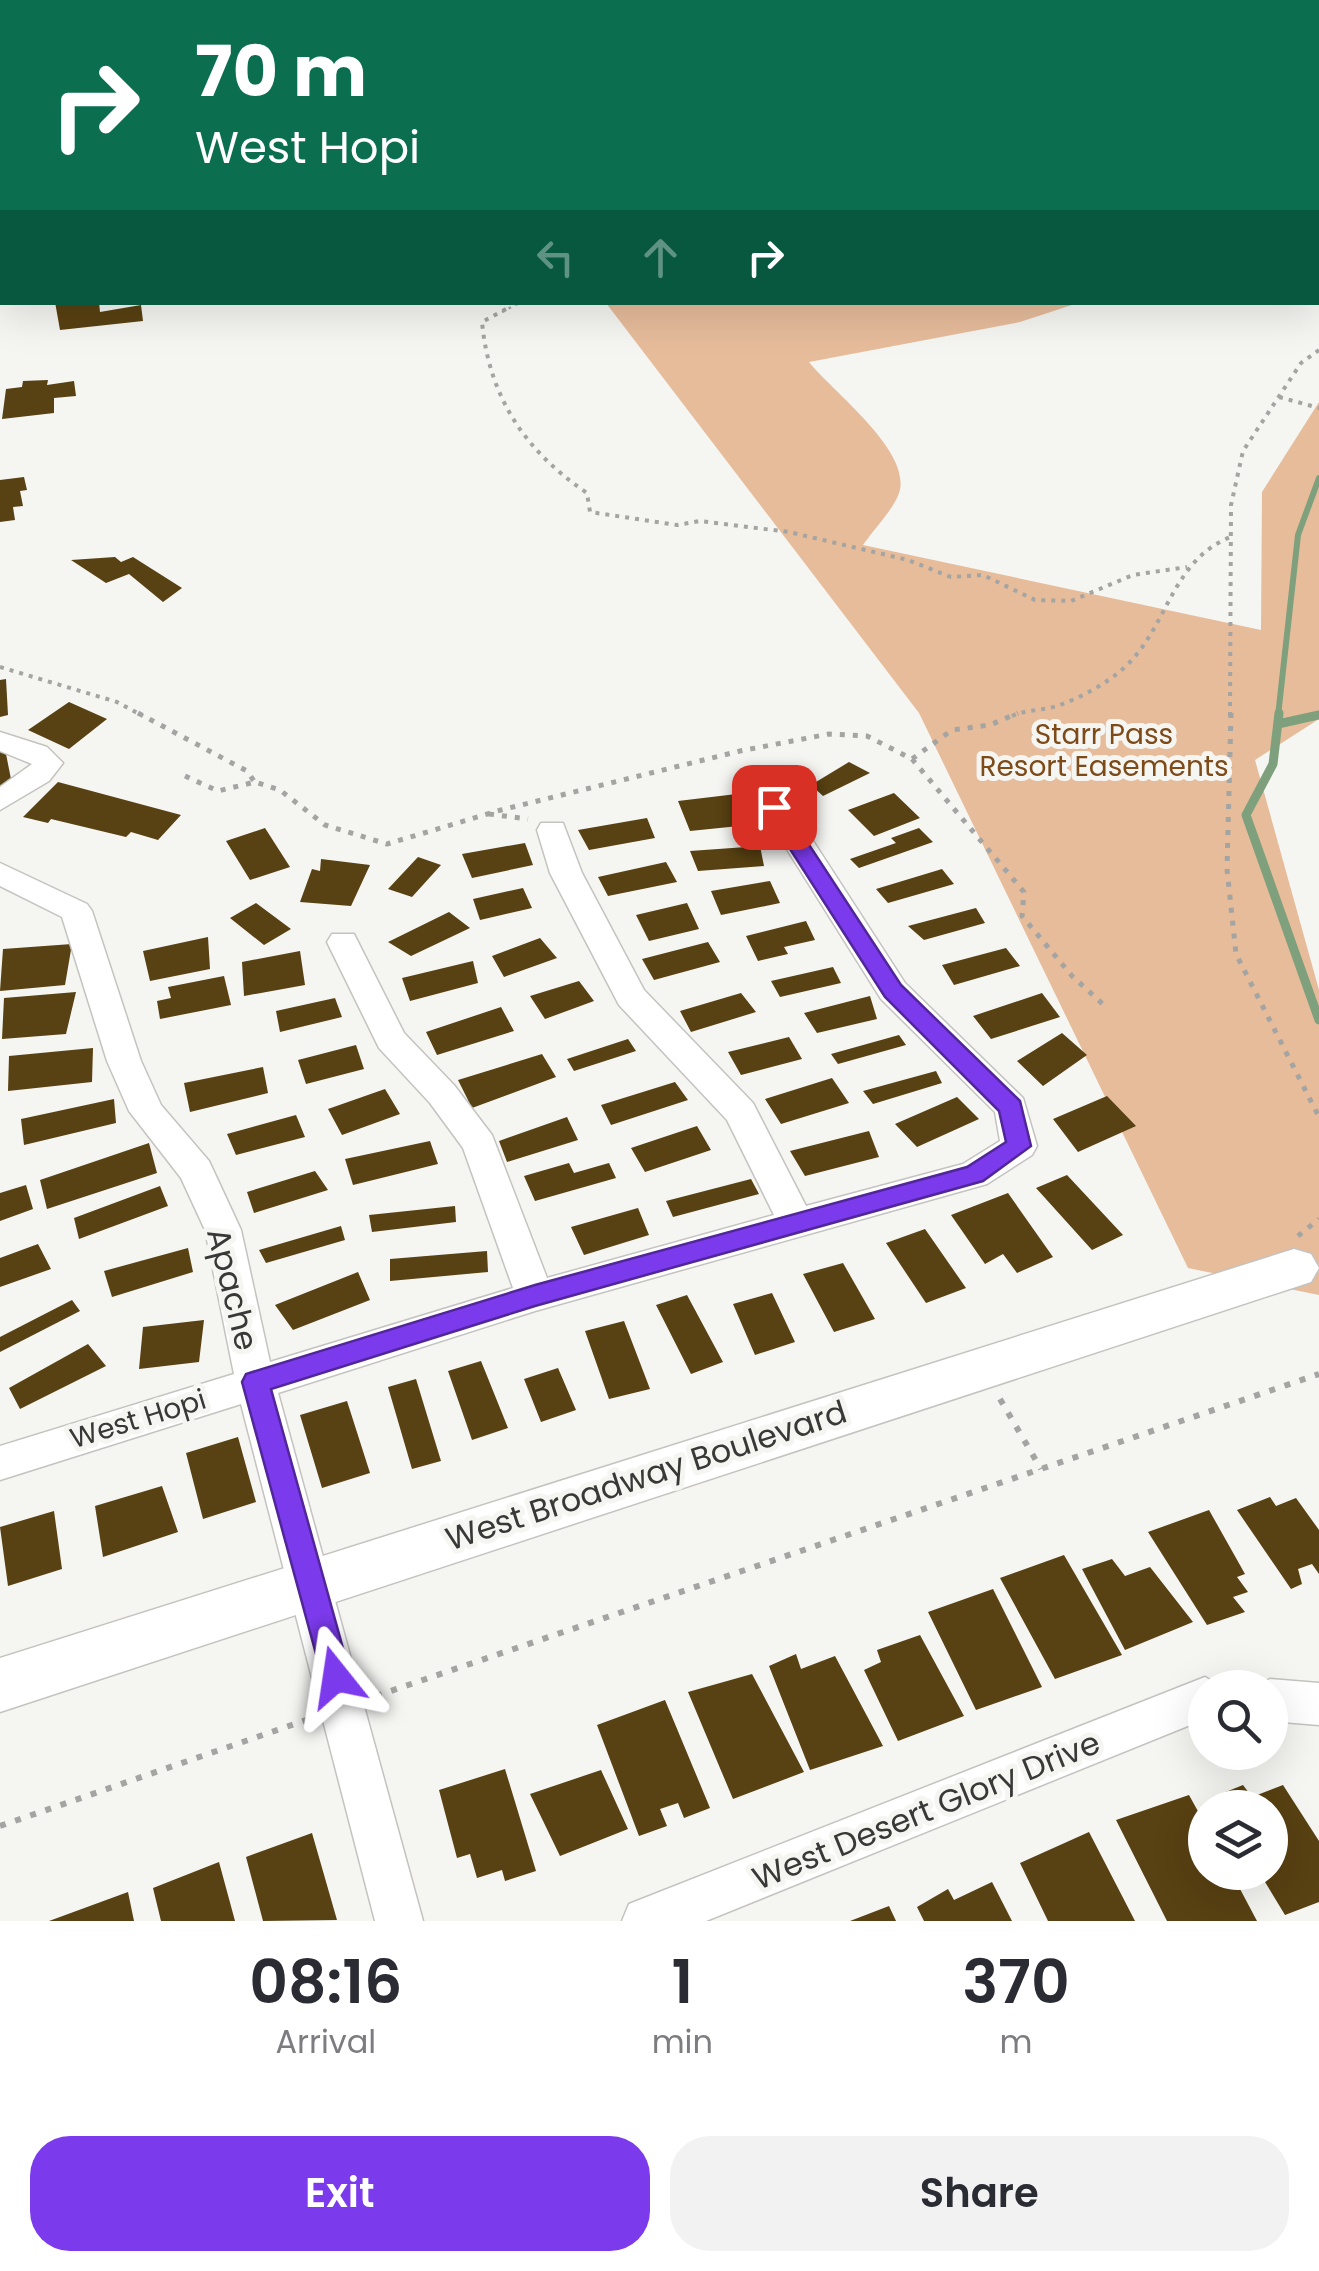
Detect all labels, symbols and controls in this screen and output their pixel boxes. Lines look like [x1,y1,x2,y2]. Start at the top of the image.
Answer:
text: 70 m [195,22,367,121]
icon: right [30,40,160,170]
text: West Hopi [195,116,420,179]
icon: left [528,230,583,285]
icon: ahead [633,230,688,285]
icon: right [738,230,793,285]
park label: Starr Pass Resort Easements [979,715,1229,786]
pin [732,765,817,850]
icon: arrive [747,780,802,835]
street label: Apache [196,1223,270,1355]
street label: West Hopi [65,1380,211,1458]
street label: West Broadway Boulevard [440,1389,852,1561]
position arrow [284,1625,388,1729]
map controls [1188,1670,1288,1890]
button: search [1188,1670,1288,1770]
street label: West Desert Glory Drive [746,1720,1106,1900]
button: layers [1188,1790,1288,1890]
text: 08:16 [249,1940,402,2024]
text: 1 [671,1940,693,2024]
text: 370 [962,1940,1070,2024]
text: Arrival [275,2019,376,2064]
text: min [652,2019,713,2064]
text: m [999,2019,1032,2064]
button: Exit [30,2136,650,2251]
button: Share [670,2136,1289,2251]

